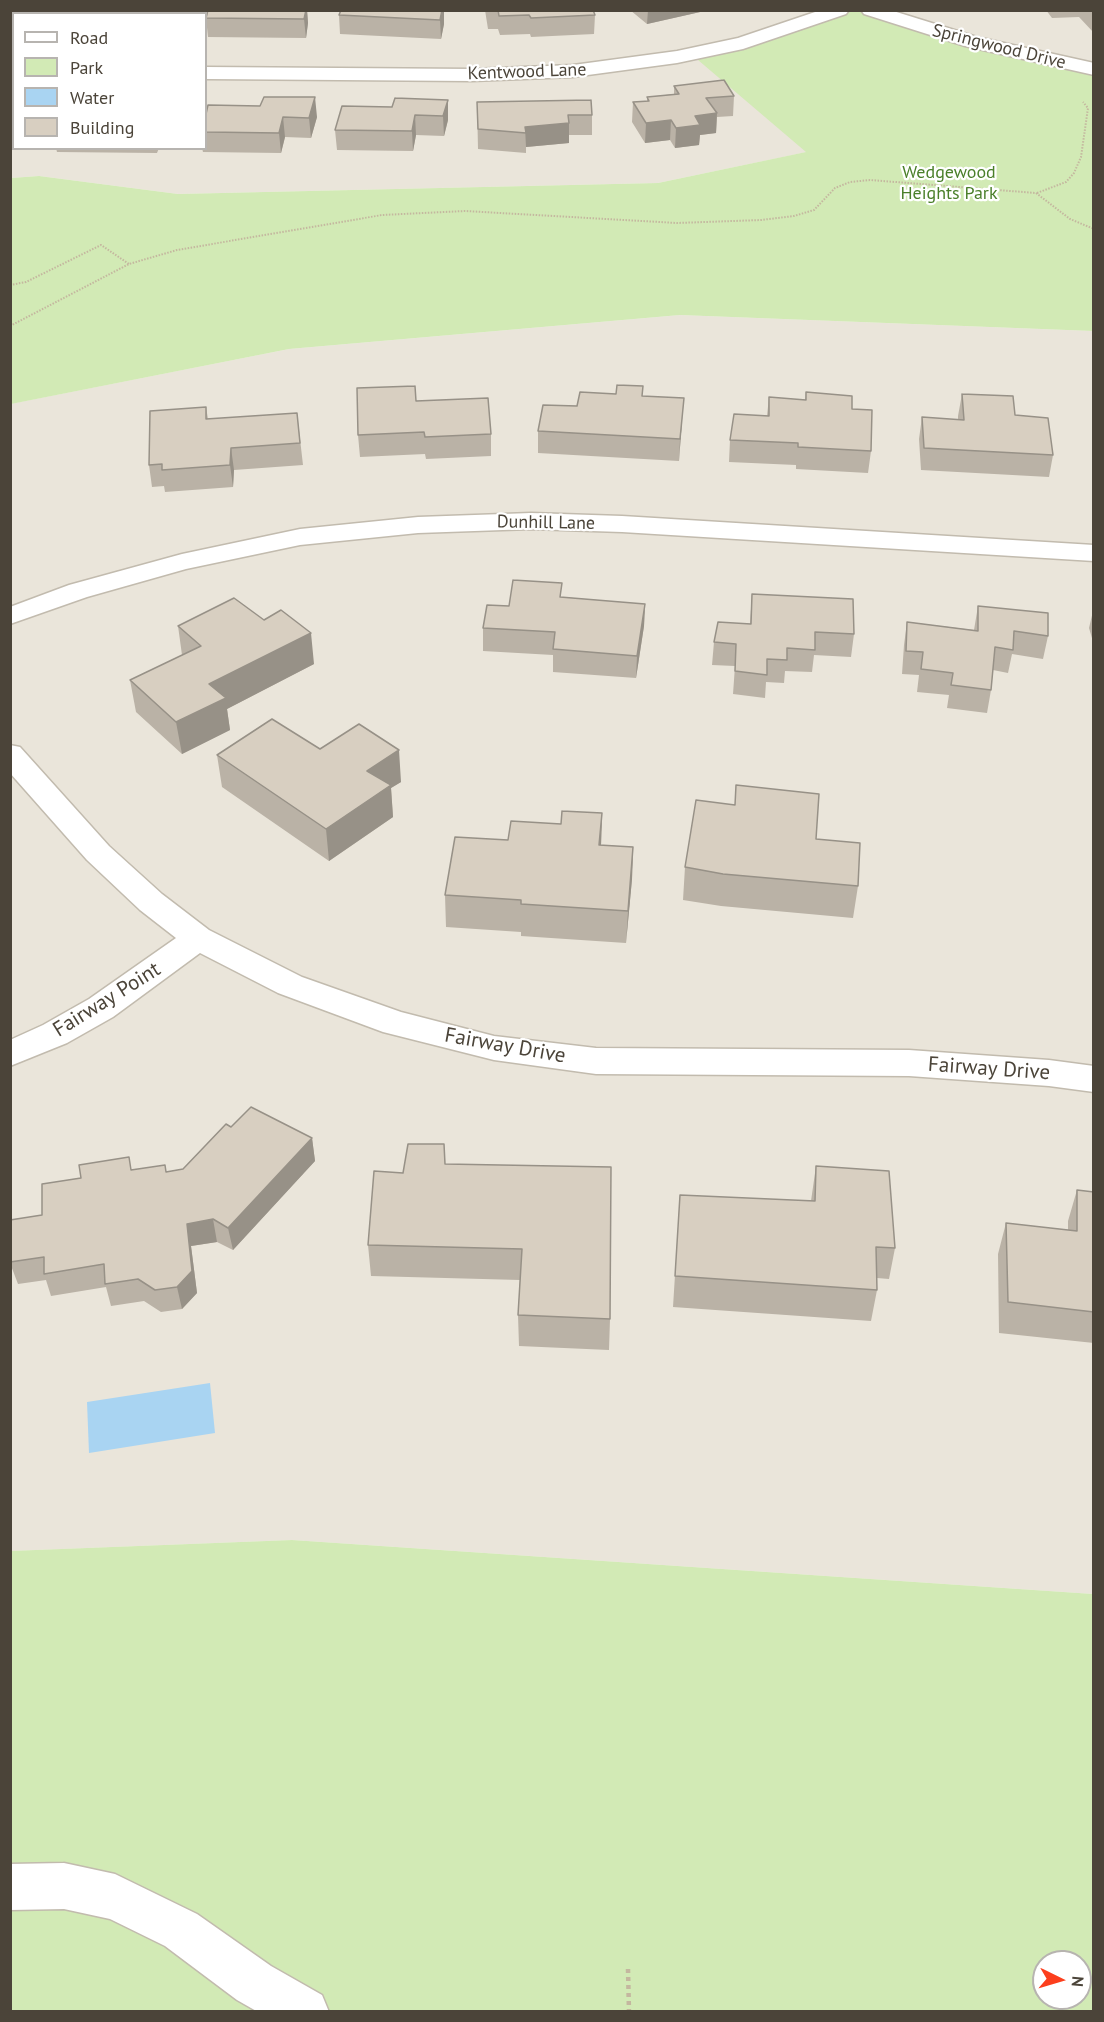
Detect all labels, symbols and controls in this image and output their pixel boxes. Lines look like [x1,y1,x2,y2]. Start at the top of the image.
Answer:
legend [12,12,207,150]
street label: Springwood Drive [930,20,1068,74]
text: Road [70,26,108,49]
text: Park [70,56,103,79]
street label: Kentwood Lane [467,59,587,85]
text: Water [70,86,114,109]
text: Building [70,116,134,139]
park label: Wedgewood Heights Park [900,162,998,204]
street label: Dunhill Lane [497,511,595,535]
street label: Fairway Point [49,957,165,1043]
street label: Fairway Drive [443,1023,567,1069]
street label: Fairway Drive [927,1052,1051,1086]
north arrow [1032,1950,1092,2010]
text: N [1068,1975,1088,1987]

